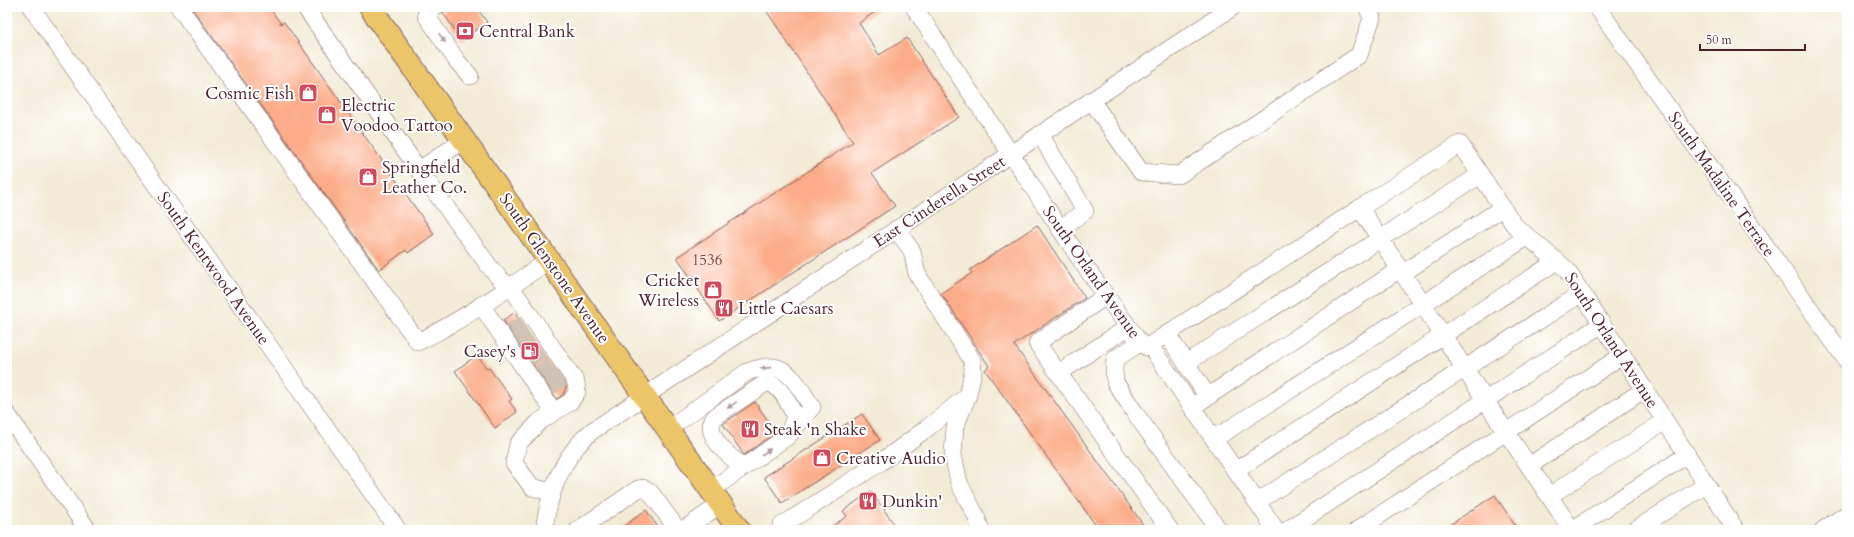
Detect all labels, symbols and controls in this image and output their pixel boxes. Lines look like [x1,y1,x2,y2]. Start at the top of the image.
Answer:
bank icon: Central Bank [454,20,476,42]
place label: Central Bank [479,20,576,43]
scale bar [1700,26,1805,52]
one-way arrow [438,32,445,44]
text: 50 m [1706,32,1733,48]
place label: Cosmic Fish [205,82,295,105]
shop icon: Cosmic Fish [297,82,319,104]
place label: Electric Voodoo Tattoo [341,94,453,137]
shop icon: Electric Voodoo Tattoo [316,104,338,126]
street label: South Madaline Terrace [1663,107,1780,262]
street label: East Cinderella Street [869,150,1010,253]
place label: Springfield Leather Co. [382,156,467,199]
shop icon: Springfield Leather Co. [357,166,379,188]
street label: South Kentwood Avenue [152,187,275,350]
street label: South Glenstone Avenue [494,188,615,348]
street label: South Orland Avenue [1037,201,1146,343]
house number: 1536 [692,250,723,270]
street label: South Orland Avenue [1559,268,1664,412]
place label: Cricket Wireless [637,269,700,312]
shop icon: Cricket Wireless [702,279,724,301]
restaurant icon: Little Caesars [713,297,735,319]
place label: Little Caesars [738,297,834,320]
place label: Casey's [464,340,516,363]
fuel station icon: Casey's [519,340,541,362]
one-way arrow [760,364,772,371]
one-way arrow [727,401,737,409]
restaurant icon: Steak 'n Shake [739,418,761,440]
place label: Steak 'n Shake [764,418,867,441]
shop icon: Creative Audio [811,447,833,469]
place label: Creative Audio [836,447,946,470]
one-way arrow [761,448,771,456]
restaurant icon: Dunkin' [857,490,879,512]
place label: Dunkin' [882,490,942,513]

